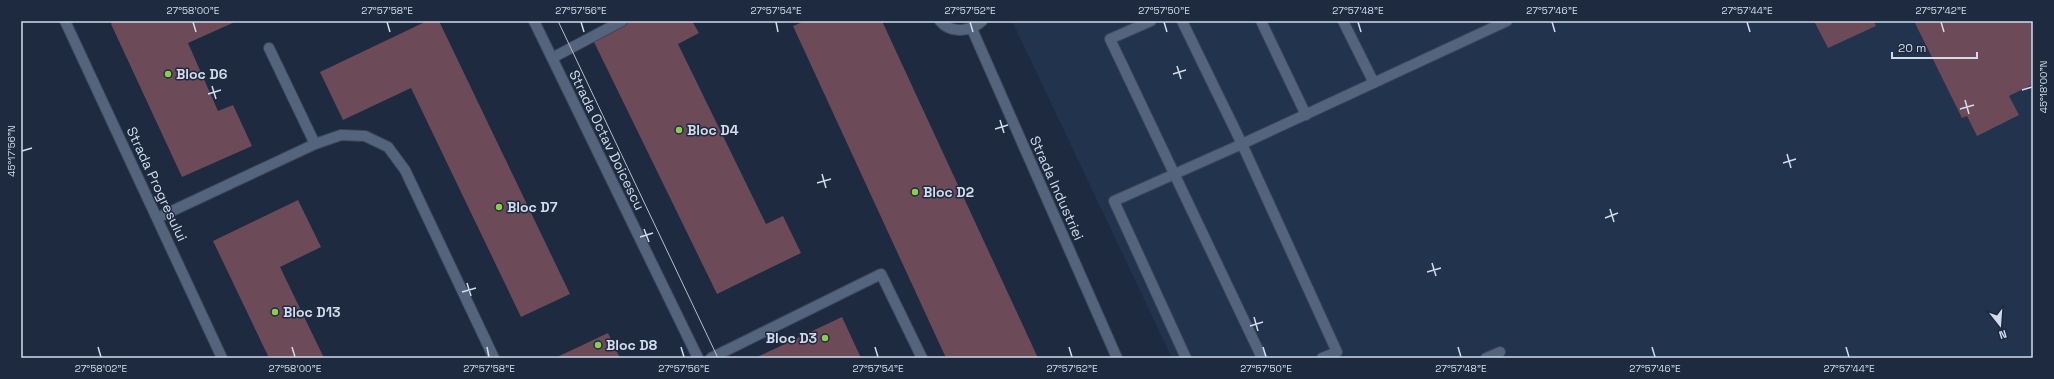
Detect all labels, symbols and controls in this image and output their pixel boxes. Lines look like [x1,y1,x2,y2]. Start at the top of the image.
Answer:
text: 27°58'00"E [167,4,220,17]
text: 27°57'58"E [361,4,413,17]
text: 27°57'56"E [555,4,607,17]
text: 27°57'54"E [750,4,802,17]
text: 27°57'52"E [944,4,996,17]
text: 27°57'50"E [1138,4,1190,17]
text: 27°57'48"E [1332,4,1384,17]
text: 27°57'46"E [1526,4,1578,17]
text: 27°57'44"E [1721,4,1773,17]
text: 27°57'42"E [1915,4,1967,17]
scale bar [1892,34,1977,60]
text: 20 m [1898,40,1926,56]
text: 45°18'00"N [2037,61,2050,113]
place label: Bloc D6 [176,65,228,83]
street label: Strada Octav Doicescu [565,67,649,213]
marker: Bloc D6 [163,69,173,79]
place label: Bloc D4 [687,121,739,139]
street label: Strada Progresului [123,124,191,244]
text: 45°17'56"N [5,125,18,177]
marker: Bloc D4 [674,125,684,135]
street label: Strada Industriei [1026,133,1088,243]
place label: Bloc D2 [923,183,974,201]
marker: Bloc D2 [910,187,920,197]
place label: Bloc D7 [507,198,558,216]
marker: Bloc D7 [494,202,504,212]
place label: Bloc D13 [283,303,341,321]
north arrow [1980,305,2020,345]
marker: Bloc D13 [270,307,280,317]
text: N [1997,327,2008,342]
place label: Bloc D3 [766,329,817,347]
marker: Bloc D3 [820,333,830,343]
place label: Bloc D8 [606,336,658,354]
marker: Bloc D8 [593,340,603,350]
text: 27°58'02"E [75,362,128,375]
text: 27°58'00"E [269,362,322,375]
text: 27°57'58"E [463,362,515,375]
text: 27°57'56"E [658,362,710,375]
text: 27°57'54"E [852,362,904,375]
text: 27°57'52"E [1046,362,1098,375]
text: 27°57'50"E [1240,362,1292,375]
text: 27°57'48"E [1435,362,1487,375]
text: 27°57'46"E [1629,362,1681,375]
text: 27°57'44"E [1823,362,1875,375]

